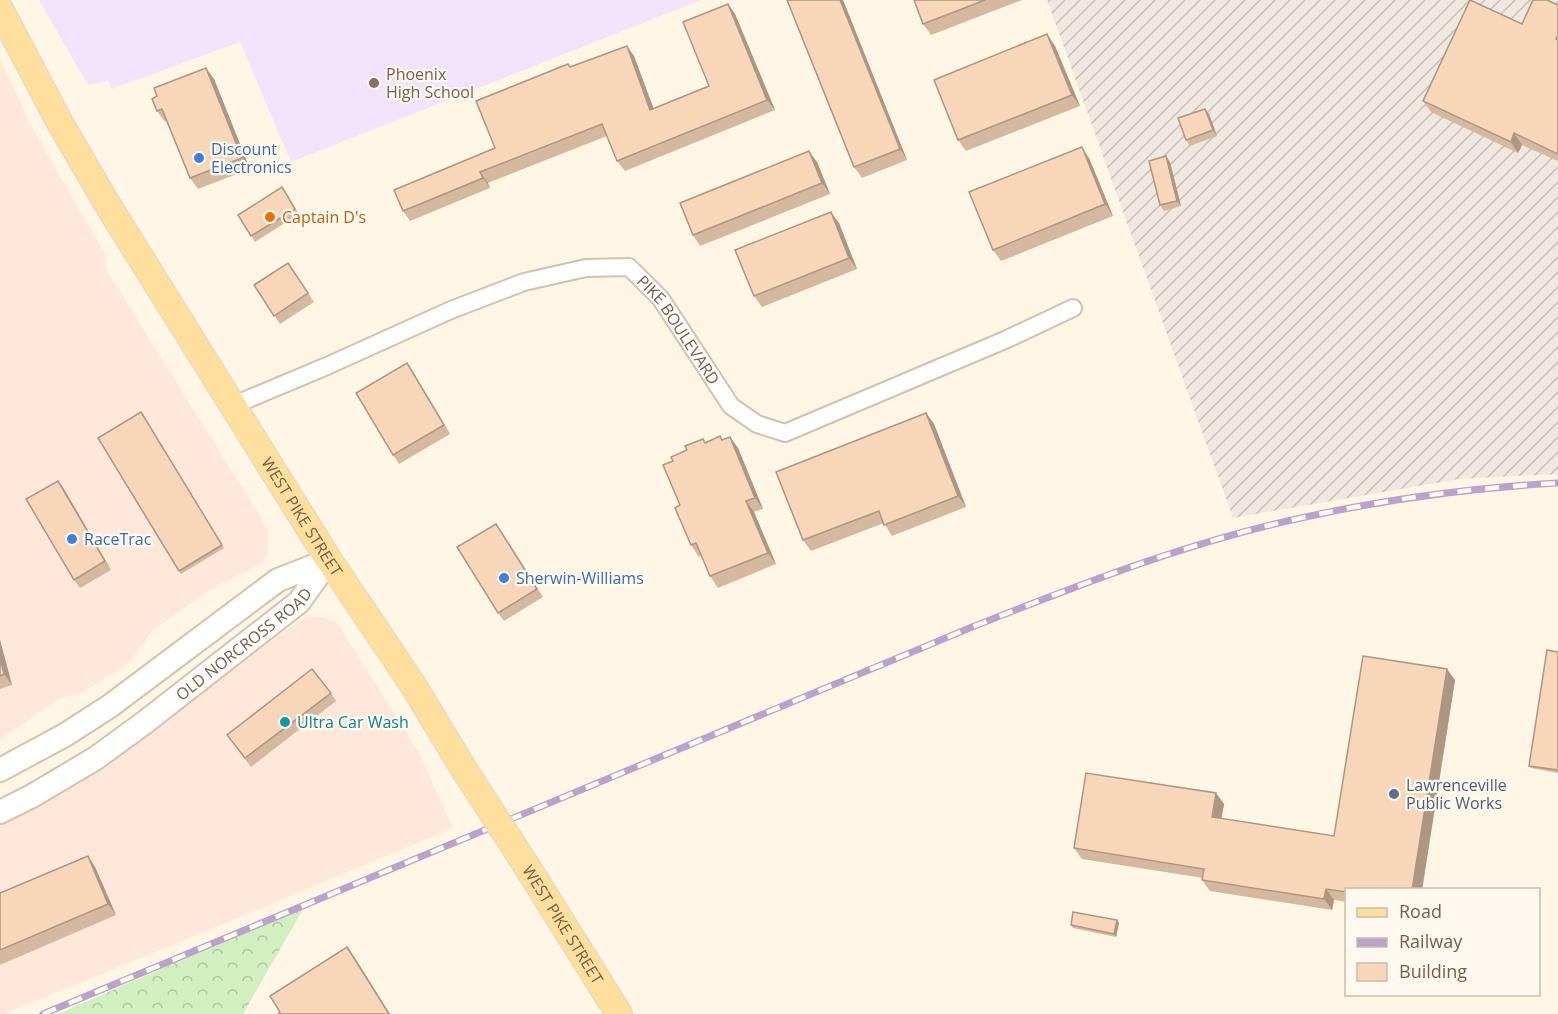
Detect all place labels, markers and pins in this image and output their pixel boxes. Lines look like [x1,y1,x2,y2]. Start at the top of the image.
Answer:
place label: Phoenix High School [386,63,474,103]
marker: Phoenix High School [367,76,381,90]
place label: Discount Electronics [211,138,292,178]
marker: Discount Electronics [192,151,206,165]
place label: Captain D's [282,206,366,228]
marker: Captain D's [263,210,277,224]
place label: RaceTrac [84,528,152,550]
marker: RaceTrac [65,532,79,546]
place label: Sherwin-Williams [516,567,644,589]
marker: Sherwin-Williams [497,571,511,585]
place label: Ultra Car Wash [297,711,409,733]
marker: Ultra Car Wash [278,715,292,729]
place label: Lawrenceville Public Works [1406,774,1507,814]
marker: Lawrenceville Public Works [1387,787,1401,801]

